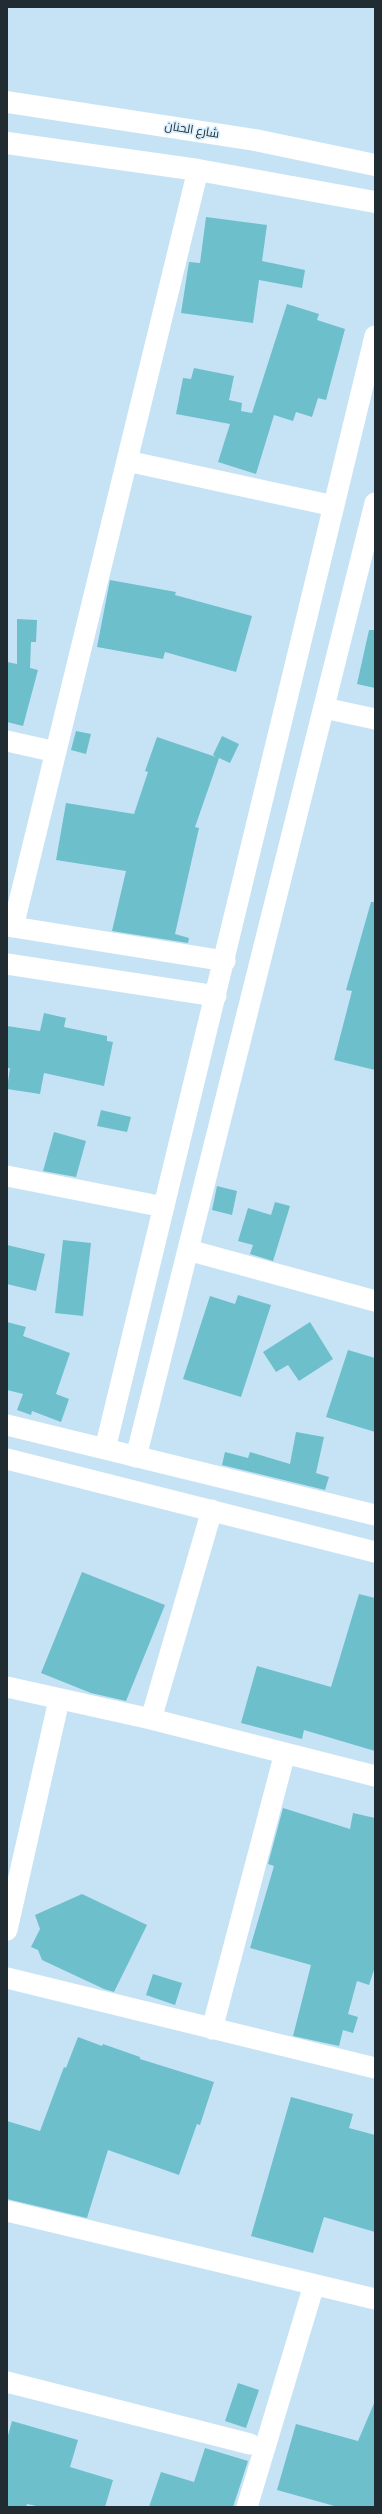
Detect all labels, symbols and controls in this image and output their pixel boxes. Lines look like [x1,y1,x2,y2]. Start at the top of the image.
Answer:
street label: شارع الحنان [164,119,220,141]

